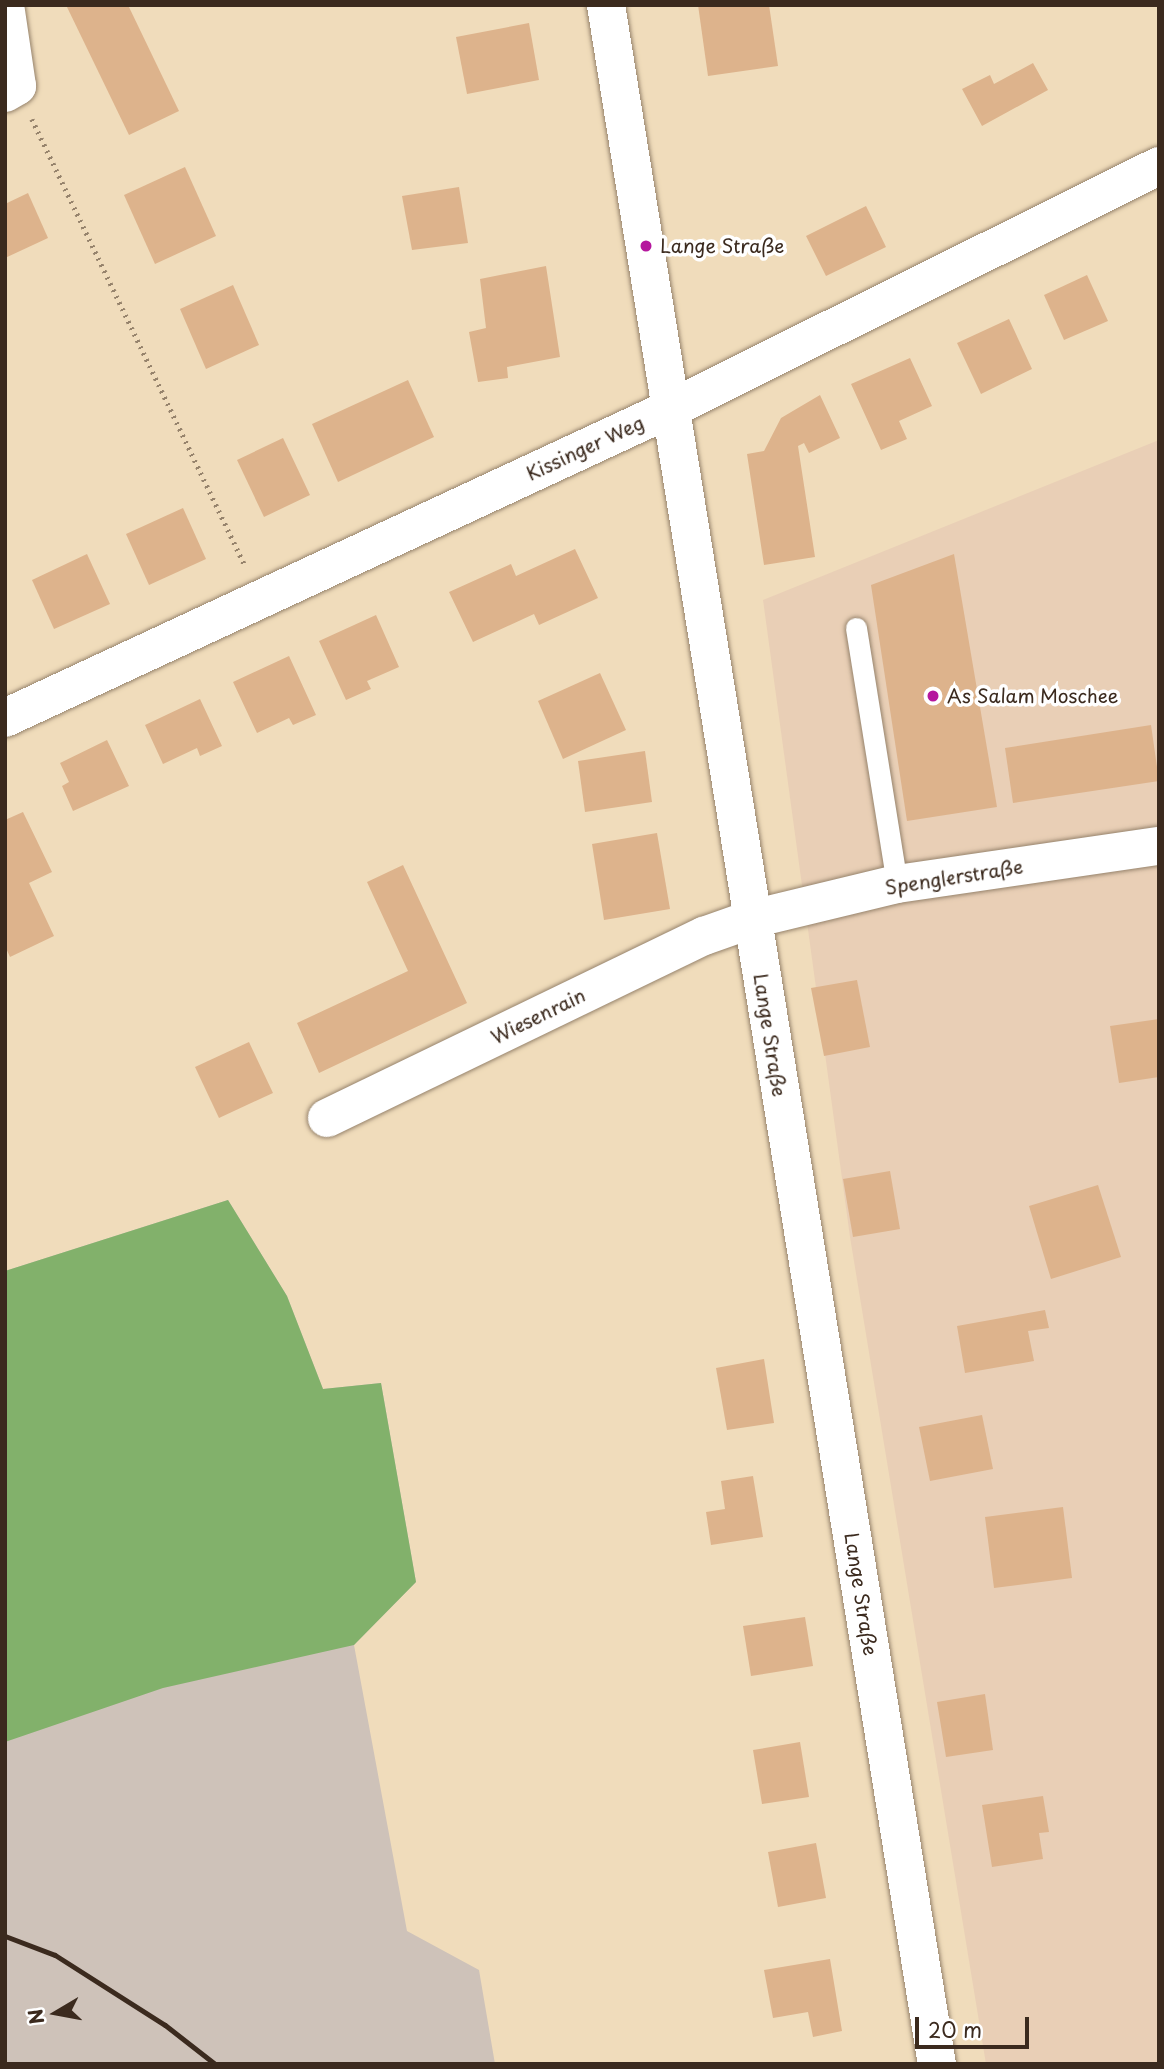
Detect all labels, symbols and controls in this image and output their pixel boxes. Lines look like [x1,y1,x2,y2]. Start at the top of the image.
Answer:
place label: Lange Straße [660,235,784,257]
marker: Lange Straße [638,238,654,254]
street label: Kissinger Weg [522,411,648,485]
place label: As Salam Moschee [947,685,1120,707]
marker: As Salam Moschee [925,688,941,704]
street label: Spenglerstraße [883,855,1025,899]
street label: Lange Straße [749,972,791,1098]
street label: Wiesenrain [487,983,589,1049]
street label: Lange Straße [840,1531,882,1657]
north arrow [21,1978,91,2048]
scale bar [919,2002,1033,2046]
text: N [20,2007,50,2026]
text: 20 m [928,2013,982,2045]

